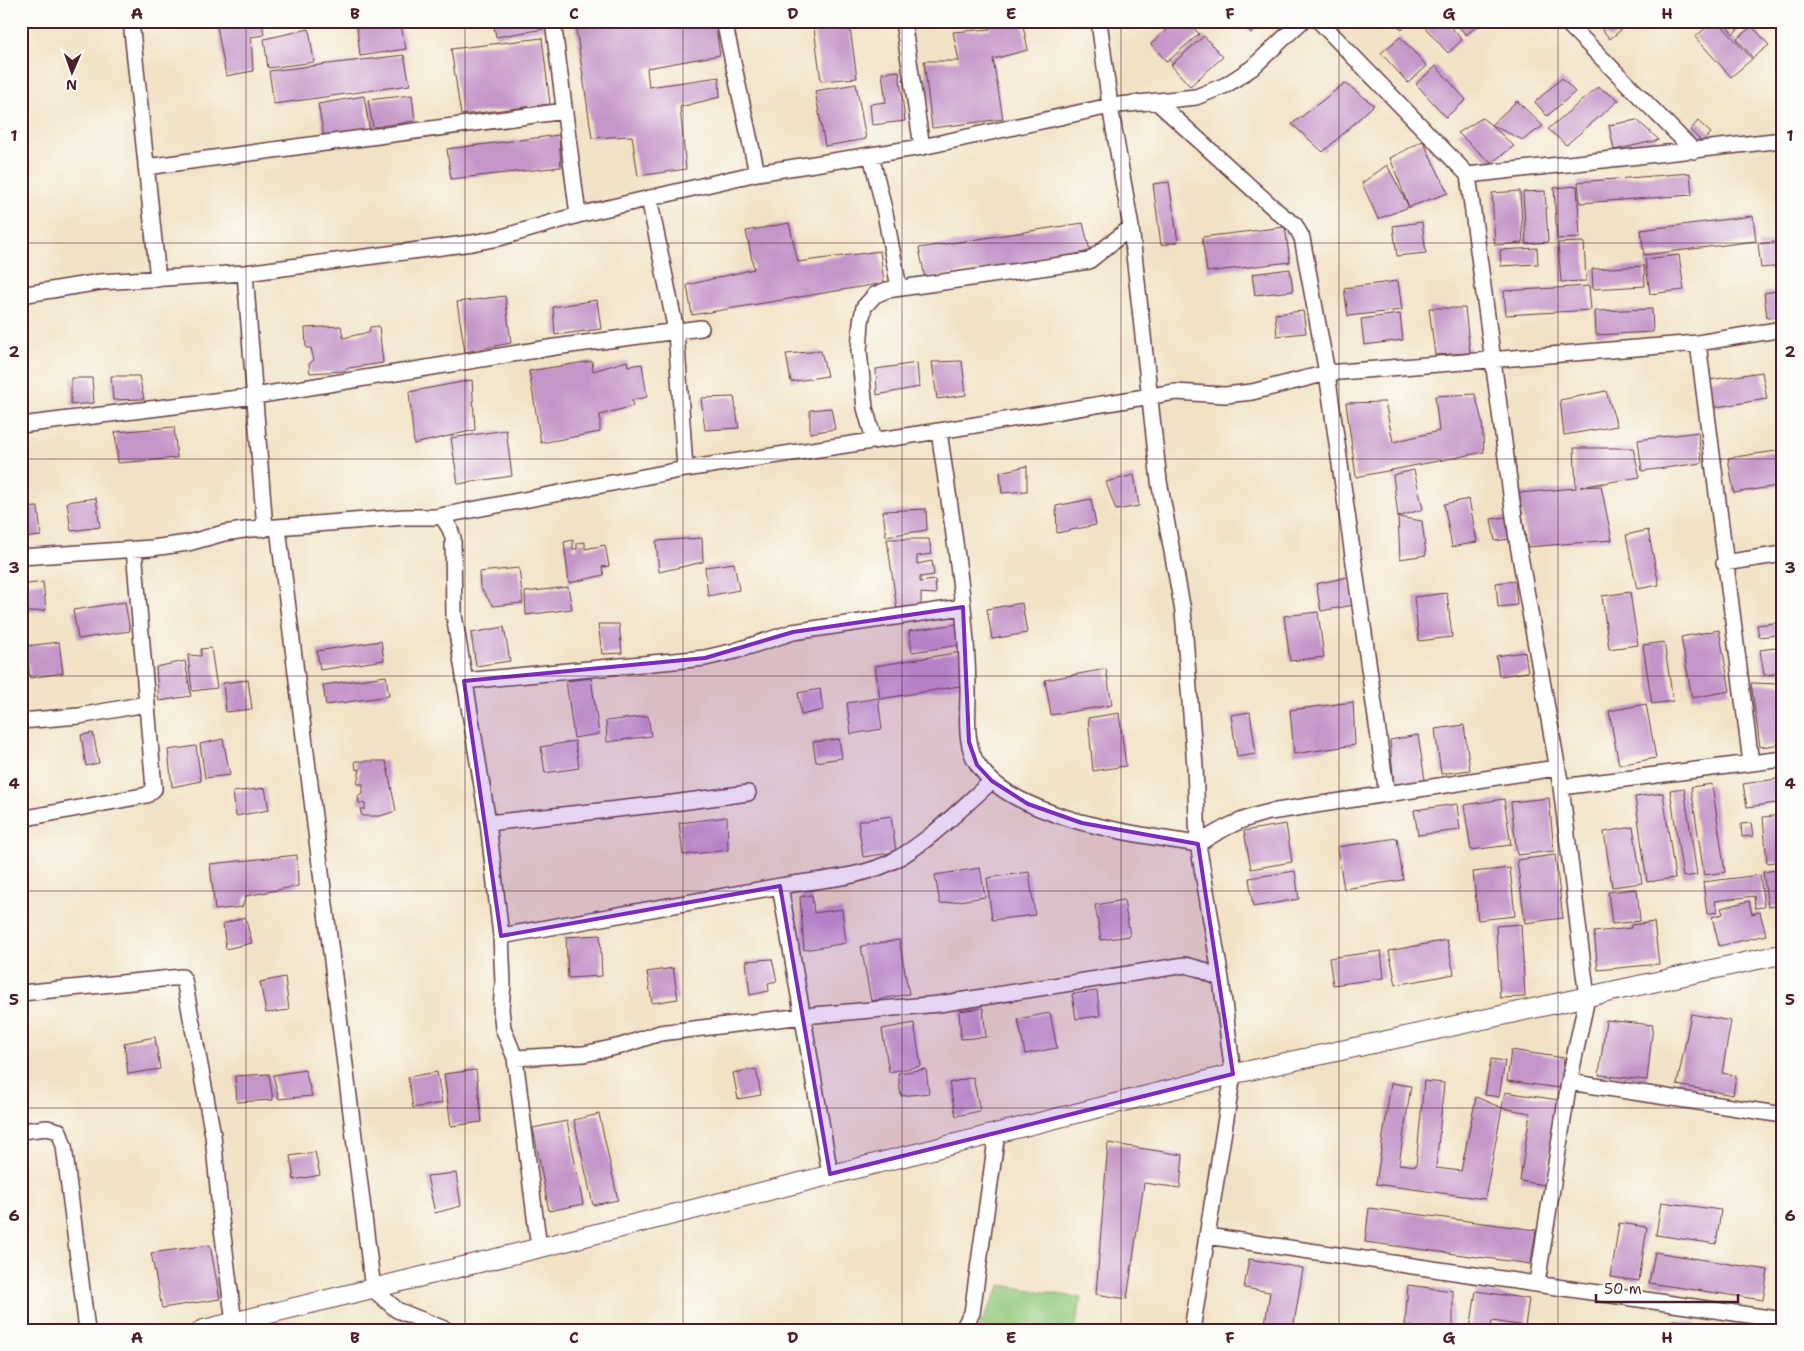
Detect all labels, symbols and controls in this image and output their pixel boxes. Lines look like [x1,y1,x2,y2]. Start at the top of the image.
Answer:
text: A [131,3,143,24]
text: B [350,3,360,24]
text: C [569,3,579,24]
text: D [787,3,799,24]
text: E [1006,3,1016,24]
text: F [1225,3,1235,24]
text: G [1443,3,1456,24]
text: H [1661,3,1673,24]
north arrow [48,48,98,98]
text: N [66,76,77,94]
text: 1 [10,125,18,146]
text: 1 [1786,125,1794,146]
text: 2 [8,341,20,362]
text: 2 [1784,341,1796,362]
text: 3 [8,557,20,578]
text: 3 [1784,557,1796,578]
text: 4 [8,773,20,794]
text: 4 [1784,773,1796,794]
text: 5 [9,989,19,1010]
text: 5 [1785,989,1795,1010]
text: 6 [8,1205,20,1226]
text: 6 [1784,1205,1796,1226]
scale bar [1596,1271,1739,1303]
text: 50 m [1604,1279,1642,1299]
text: A [131,1327,143,1348]
text: B [350,1327,360,1348]
text: C [569,1327,579,1348]
text: D [787,1327,799,1348]
text: E [1006,1327,1016,1348]
text: F [1225,1327,1235,1348]
text: G [1443,1327,1456,1348]
text: H [1661,1327,1673,1348]

